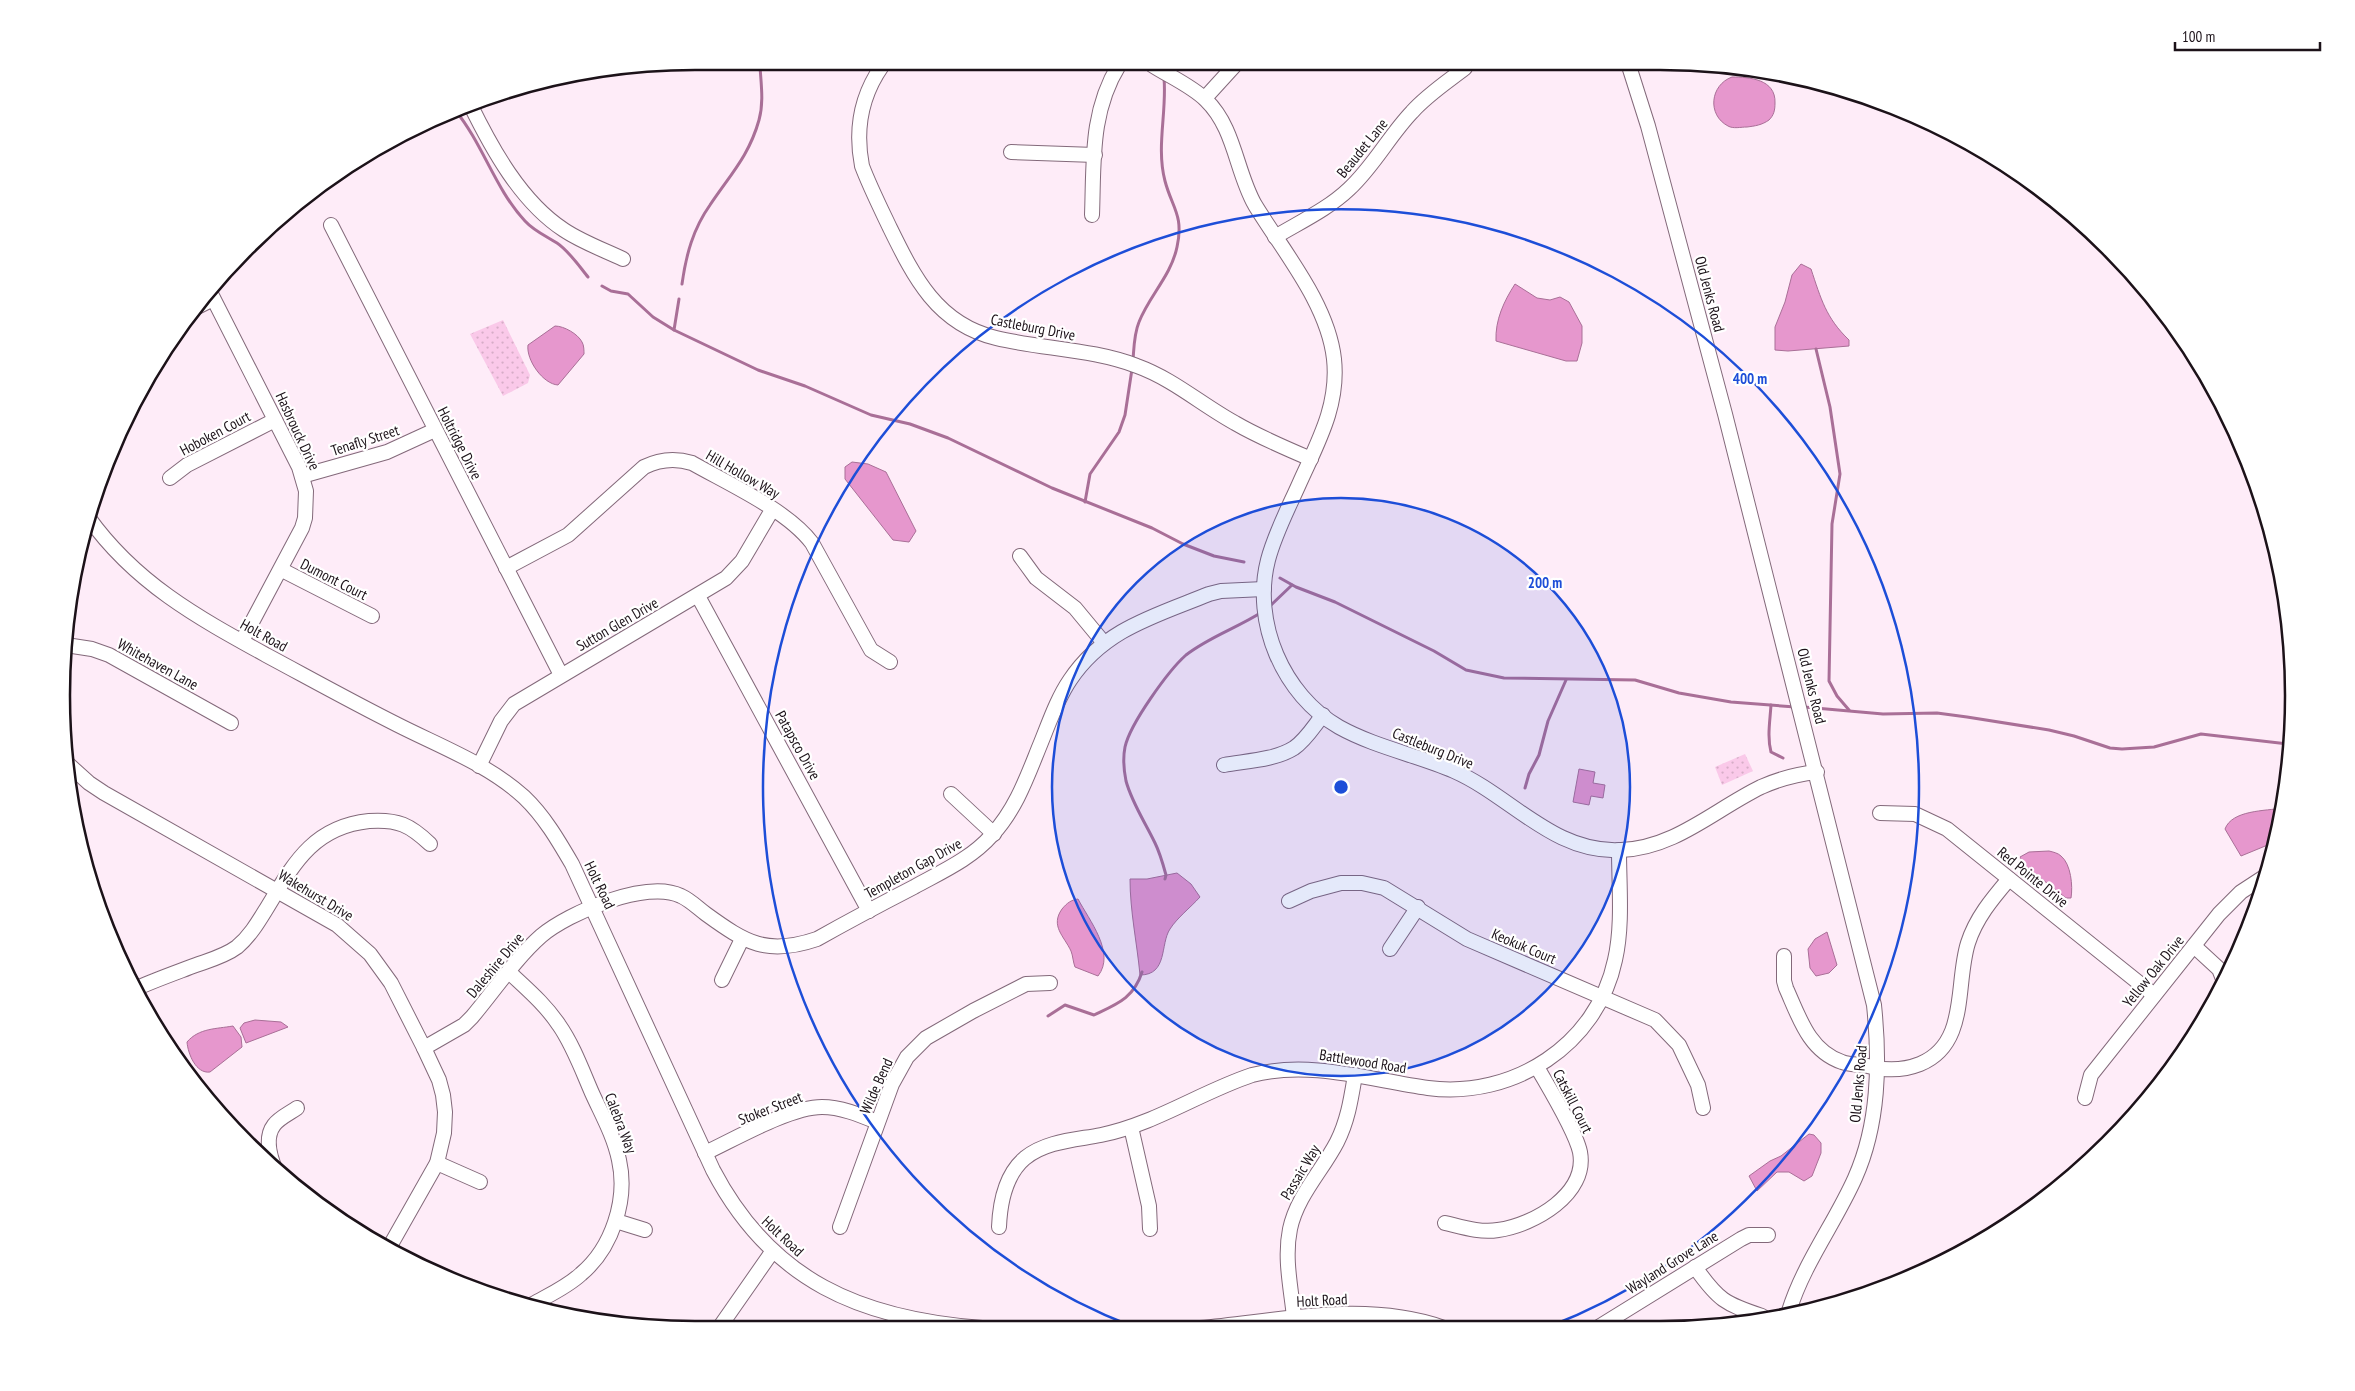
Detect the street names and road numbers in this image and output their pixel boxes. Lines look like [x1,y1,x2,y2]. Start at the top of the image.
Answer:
street label: Beaudet Lane [1332,115,1392,181]
street label: Old Jenks Road [1691,254,1729,334]
street label: Castleburg Drive [989,310,1077,344]
street label: Hasbrouck Drive [272,389,324,473]
street label: Holtridge Drive [434,403,486,483]
street label: Hoboken Court [176,406,254,460]
street label: Tenafly Street [329,420,401,460]
street label: Hill Hollow Way [703,445,784,503]
street label: Dumont Court [297,554,371,604]
street label: Sutton Glen Drive [573,593,661,655]
street label: Holt Road [237,614,291,656]
street label: Whitehaven Lane [114,634,202,694]
street label: Old Jenks Road [1793,646,1831,726]
street label: Patapsco Drive [771,707,825,783]
street label: Castleburg Drive [1390,723,1476,773]
street label: Templeton Gap Drive [861,834,965,902]
street label: Red Pointe Drive [1994,843,2072,911]
street label: Holt Road [580,858,620,912]
street label: Wakehurst Drive [275,865,357,925]
street label: Keokuk Court [1489,924,1559,968]
street label: Daleshire Drive [462,929,528,1001]
street label: Yellow Oak Drive [2118,931,2188,1011]
street label: Battlewood Road [1318,1045,1408,1077]
street label: Old Jenks Road [1845,1045,1871,1123]
street label: Wilde Bend [855,1055,897,1117]
street label: Catskill Court [1549,1066,1597,1136]
street label: Stoker Street [735,1087,805,1129]
street label: Calebra Way [601,1090,641,1156]
street label: Passaic Way [1276,1141,1324,1203]
street label: Holt Road [758,1212,808,1260]
street label: Wayland Grove Lane [1623,1226,1721,1298]
street label: Holt Road [1296,1289,1348,1311]

